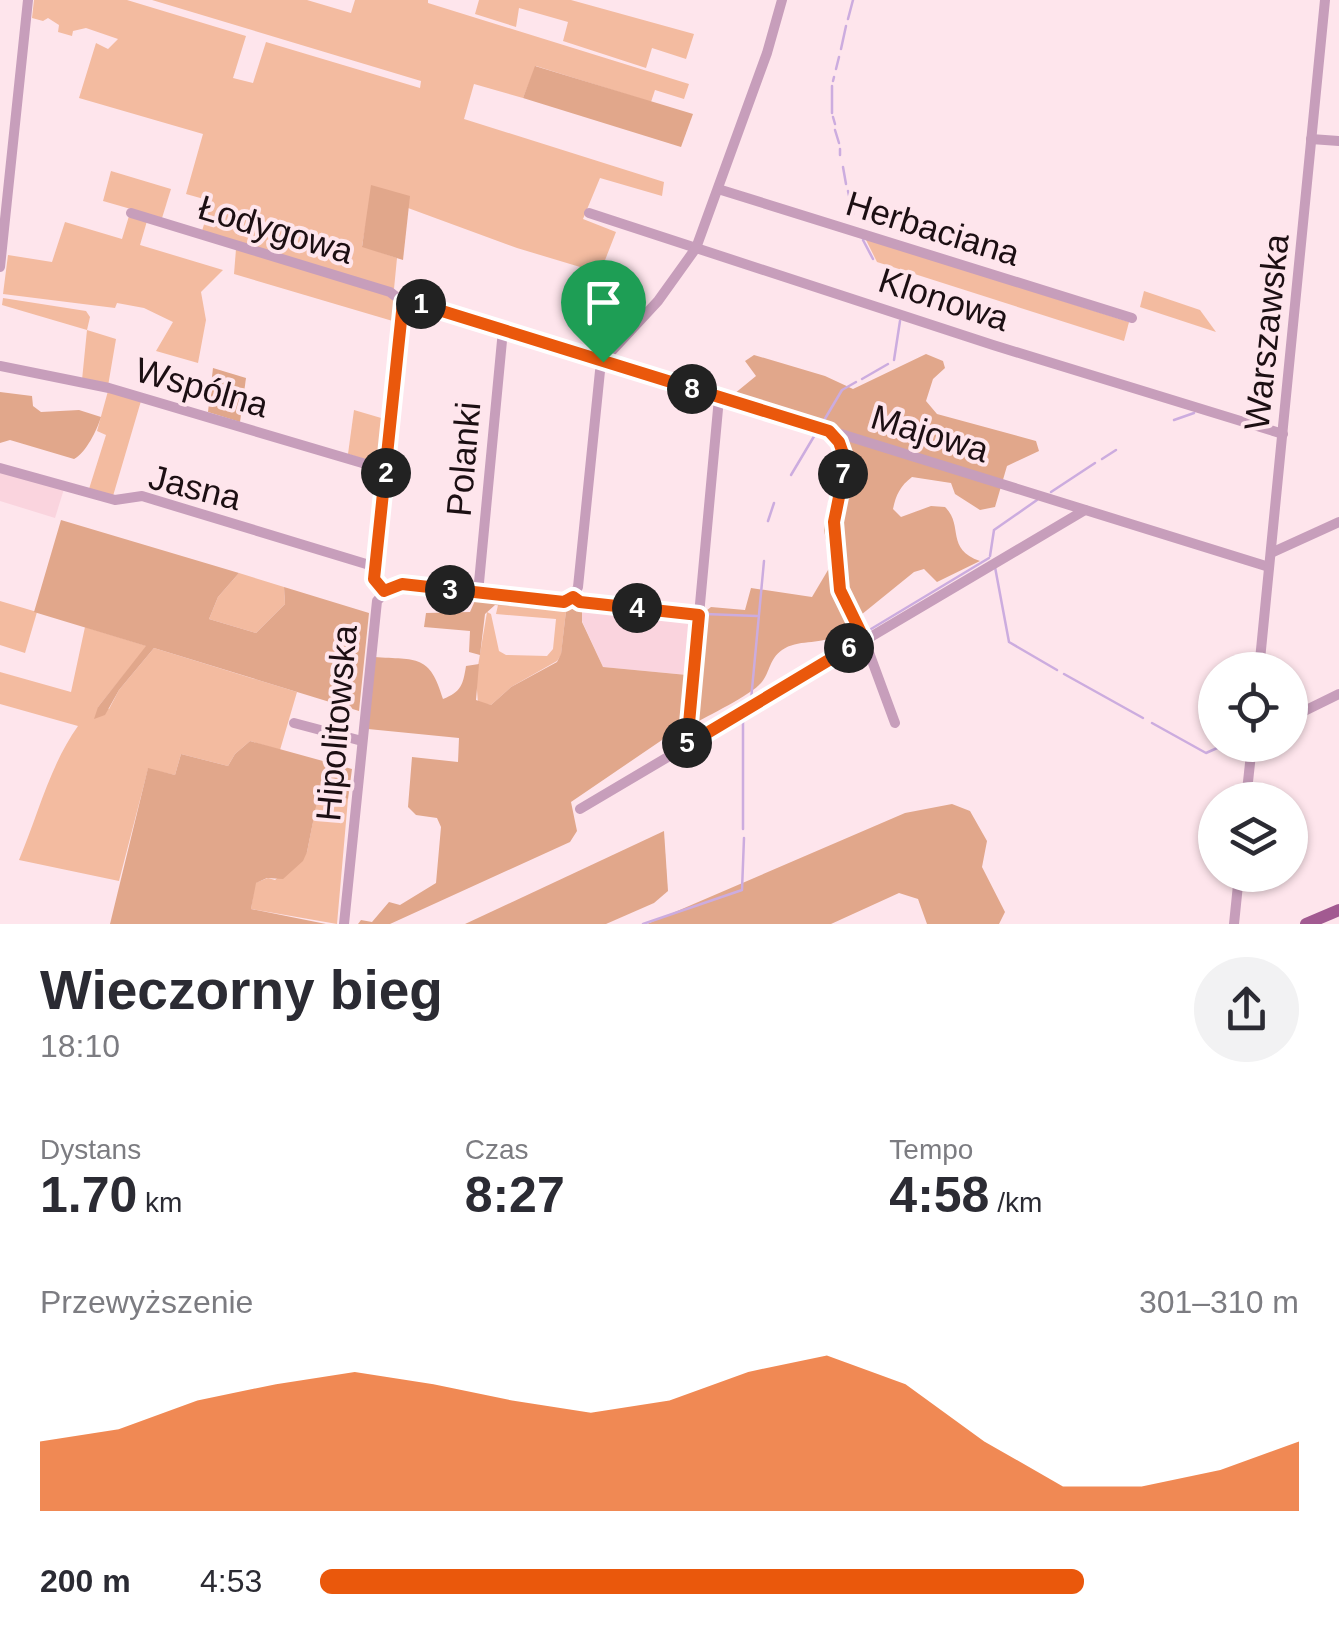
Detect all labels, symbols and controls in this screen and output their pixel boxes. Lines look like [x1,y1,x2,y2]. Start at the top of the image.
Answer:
street label: Herbaciana [842,183,1025,273]
street label: Łodygowa [194,187,359,271]
street label: Warszawska [1236,231,1296,432]
pin [561,260,646,363]
street label: Klonowa [874,260,1014,338]
icon: arrive [576,275,631,330]
pin: 1 [396,279,446,329]
text: 1 [413,288,429,319]
street label: Wspólna [131,349,273,425]
pin: 8 [667,364,717,414]
text: 8 [684,373,700,404]
street label: Majowa [867,397,994,469]
street label: Polanki [439,400,487,518]
pin: 2 [361,448,411,498]
pin: 7 [818,449,868,499]
street label: Jasna [145,457,246,517]
text: 2 [378,457,394,488]
text: 7 [835,458,851,489]
pin: 3 [425,565,475,615]
text: 3 [442,574,458,605]
pin: 4 [612,583,662,633]
text: 4 [629,592,645,623]
street label: Hipolitowska [308,623,364,823]
pin: 6 [824,623,874,673]
text: 6 [841,632,857,663]
map controls [1198,652,1308,892]
button: locate [1198,652,1308,762]
pin: 5 [662,718,712,768]
text: 5 [679,727,695,758]
button: layers [1198,782,1308,892]
button: share [1194,957,1299,1062]
text: Wieczorny bieg [40,959,443,1021]
text: 18:10 [40,1028,120,1064]
text: Dystans [40,1134,141,1165]
text: Czas [465,1134,528,1165]
text: Tempo [889,1134,973,1165]
text: 1.70 [40,1167,137,1223]
text: 8:27 [465,1167,565,1223]
text: 4:58 [889,1167,989,1223]
text: km [137,1187,182,1218]
text: /km [989,1187,1042,1218]
text: Przewyższenie [40,1284,253,1320]
text: 301–310 m [1139,1284,1299,1320]
text: 200 m [40,1563,131,1599]
text: 4:53 [200,1563,262,1599]

